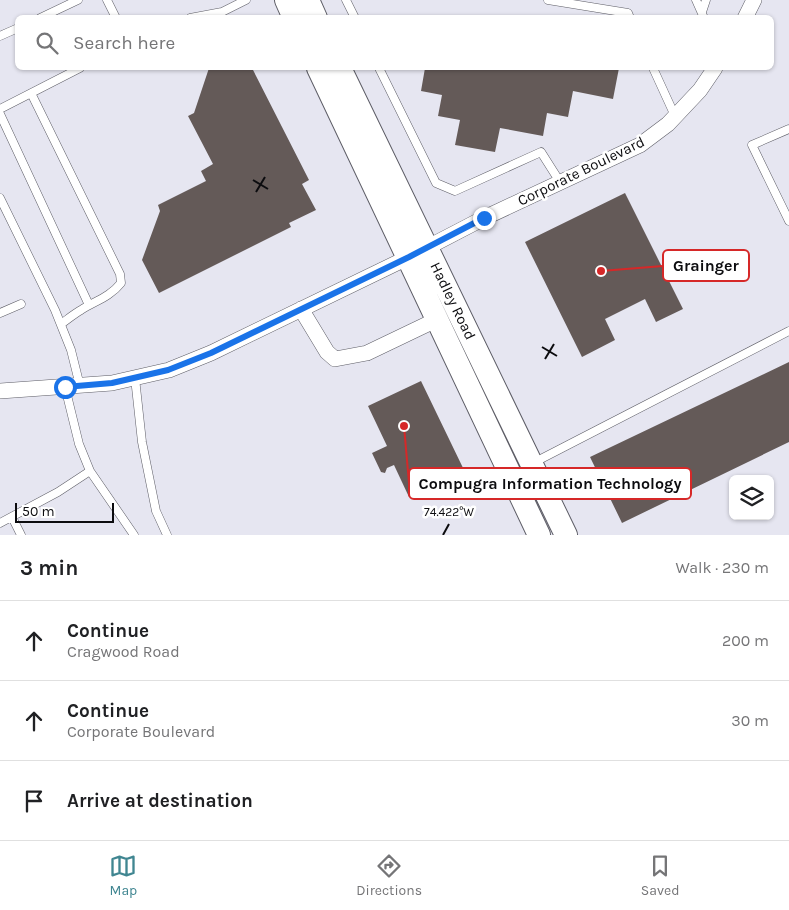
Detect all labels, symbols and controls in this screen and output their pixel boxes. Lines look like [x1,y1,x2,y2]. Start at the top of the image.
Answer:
search box [15,15,774,70]
icon: search [33,29,61,57]
text: Search here [73,32,175,54]
street label: Corporate Boulevard [515,132,647,210]
route end [473,207,496,230]
callout: Grainger [663,250,749,281]
text: Grainger [673,256,740,275]
street label: Hadley Road [426,259,480,343]
route start [54,376,77,399]
callout: Compugra Information Technology [409,468,691,499]
text: Compugra Information Technology [419,474,681,493]
map controls [729,475,774,520]
button: layers [729,475,774,520]
scale bar [15,500,114,523]
text: 50 m [22,503,55,520]
text: 74.422°W [424,505,474,519]
text: 3 min [20,556,78,580]
text: Walk · 230 m [675,558,769,577]
text: Continue [67,620,149,642]
icon: ahead [20,627,48,655]
text: 200 m [722,631,769,650]
text: Cragwood Road [67,642,180,661]
text: Continue [67,700,149,722]
icon: ahead [20,707,48,735]
text: 30 m [731,711,769,730]
text: Corporate Boulevard [67,722,215,741]
icon: arrive [20,787,48,815]
text: Arrive at destination [67,790,253,812]
tab: Map [109,852,137,899]
tab: Directions [356,852,422,899]
tab: Saved [641,852,680,899]

